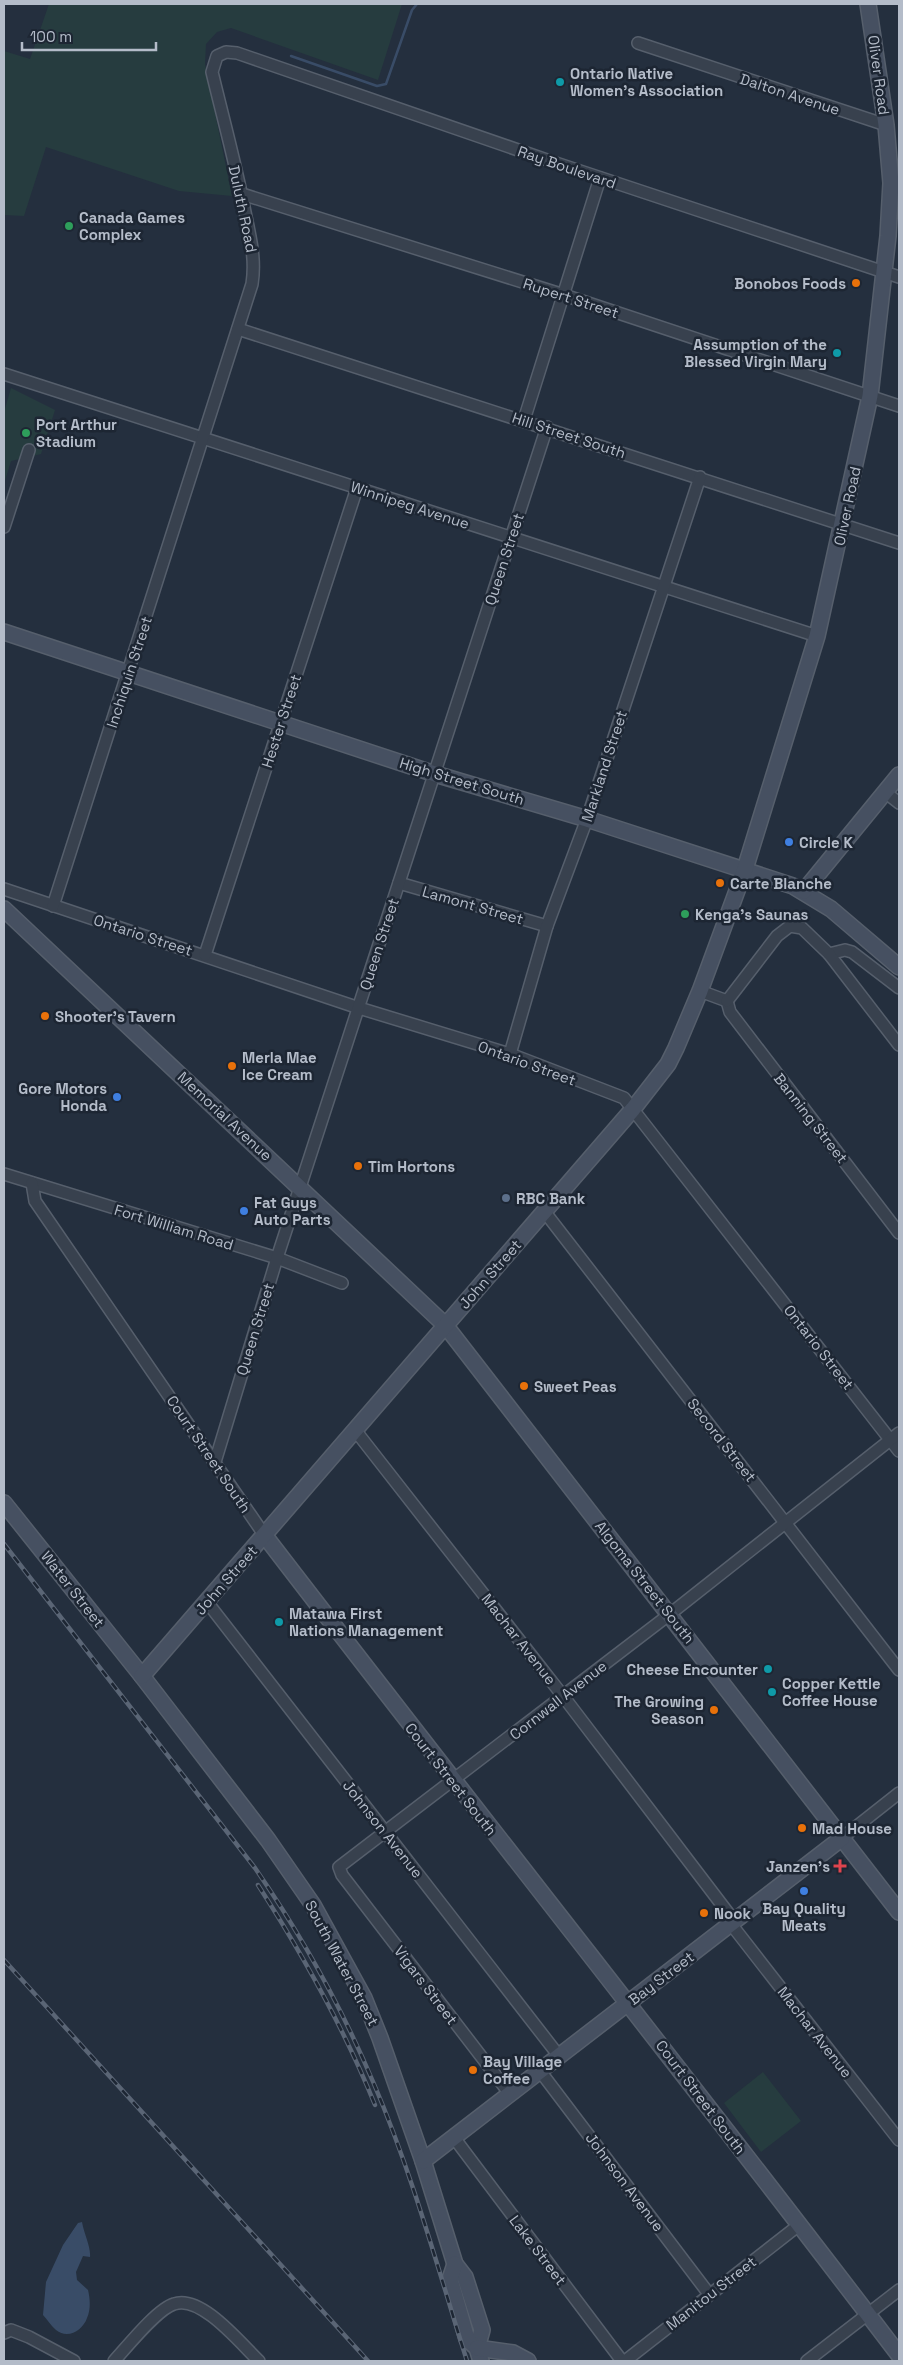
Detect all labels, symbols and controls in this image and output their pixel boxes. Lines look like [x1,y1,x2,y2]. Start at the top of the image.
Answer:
scale bar [22,20,156,52]
text: 100 m [30,27,72,46]
street label: Oliver Road [864,34,894,116]
place label: Ontario Native Women's Association [570,64,723,100]
street label: Dalton Avenue [738,69,842,119]
marker: Ontario Native Women's Association [554,76,566,88]
street label: Ray Boulevard [515,141,619,193]
street label: Duluth Road [224,164,262,254]
place label: Canada Games Complex [79,208,185,244]
marker: Canada Games Complex [63,220,75,232]
street label: Rupert Street [521,274,621,322]
place label: Bonobos Foods [734,274,846,293]
marker: Bonobos Foods [850,277,862,289]
place label: Assumption of the Blessed Virgin Mary [684,335,827,371]
marker: Assumption of the Blessed Virgin Mary [831,347,843,359]
street label: Hill Street South [510,408,628,462]
place label: Port Arthur Stadium [36,415,117,451]
marker: Port Arthur Stadium [20,427,32,439]
street label: Oliver Road [829,465,865,547]
street label: Winnipeg Avenue [348,477,472,533]
street label: Queen Street [480,510,528,608]
street label: Inchiquin Street [102,614,156,730]
street label: Hester Street [257,672,305,770]
street label: Markland Street [577,708,631,824]
street label: High Street South [397,753,527,809]
place label: Circle K [799,833,854,852]
marker: Circle K [783,836,795,848]
place label: Carte Blanche [730,874,832,893]
marker: Carte Blanche [714,877,726,889]
street label: Lamont Street [420,881,526,929]
street label: Queen Street [355,895,403,993]
place label: Kenga's Saunas [695,905,809,924]
marker: Kenga's Saunas [679,908,691,920]
street label: Ontario Street [91,910,195,960]
place label: Shooter's Tavern [55,1007,176,1026]
marker: Shooter's Tavern [39,1010,51,1022]
street label: Ontario Street [475,1036,579,1090]
place label: Merla Mae Ice Cream [242,1048,317,1084]
marker: Merla Mae Ice Cream [226,1060,238,1072]
street label: Memorial Avenue [174,1067,276,1165]
street label: Banning Street [770,1069,852,1167]
place label: Gore Motors Honda [18,1079,107,1115]
marker: Gore Motors Honda [111,1091,123,1103]
place label: Tim Hortons [368,1157,455,1176]
marker: Tim Hortons [352,1160,364,1172]
place label: RBC Bank [516,1189,586,1208]
marker: RBC Bank [500,1192,512,1204]
place label: Fat Guys Auto Parts [254,1193,331,1229]
street label: Fort William Road [112,1200,236,1254]
marker: Fat Guys Auto Parts [238,1205,250,1217]
street label: John Street [455,1235,525,1313]
street label: Queen Street [232,1280,278,1378]
street label: Ontario Street [780,1301,858,1393]
place label: Sweet Peas [534,1377,617,1396]
marker: Sweet Peas [518,1380,530,1392]
street label: Court Street South [163,1392,255,1516]
street label: Secord Street [683,1394,761,1486]
street label: Algoma Street South [591,1517,699,1647]
street label: John Street [191,1541,261,1619]
street label: Water Street [37,1547,109,1631]
street label: Machar Avenue [478,1590,561,1688]
place label: Matawa First Nations Management [289,1604,443,1640]
marker: Matawa First Nations Management [273,1616,285,1628]
street label: Cornwall Avenue [506,1656,611,1744]
place label: Cheese Encounter [627,1660,758,1679]
marker: Cheese Encounter [762,1663,774,1675]
place label: Copper Kettle Coffee House [782,1674,881,1710]
marker: Copper Kettle Coffee House [766,1686,778,1698]
place label: The Growing Season [614,1692,704,1728]
marker: The Growing Season [708,1704,720,1716]
street label: Court Street South [401,1719,501,1839]
street label: Johnson Avenue [339,1776,427,1882]
place label: Mad House [812,1819,892,1838]
marker: Mad House [796,1822,808,1834]
place label: Janzen's [766,1857,830,1876]
marker: Janzen's [834,1860,846,1872]
marker: Bay Quality Meats [798,1885,810,1897]
street label: South Water Street [301,1897,383,2029]
place label: Bay Quality Meats [762,1899,846,1935]
place label: Nook [714,1904,751,1923]
marker: Nook [698,1907,710,1919]
street label: Vigars Street [390,1942,462,2028]
street label: Bay Street [624,1947,698,2009]
street label: Machar Avenue [774,1983,857,2081]
street label: Court Street South [652,2036,750,2158]
place label: Bay Village Coffee [483,2052,563,2088]
marker: Bay Village Coffee [467,2064,479,2076]
street label: Johnson Avenue [582,2129,669,2235]
street label: Lake Street [505,2211,571,2289]
street label: Manitou Street [662,2252,760,2334]

